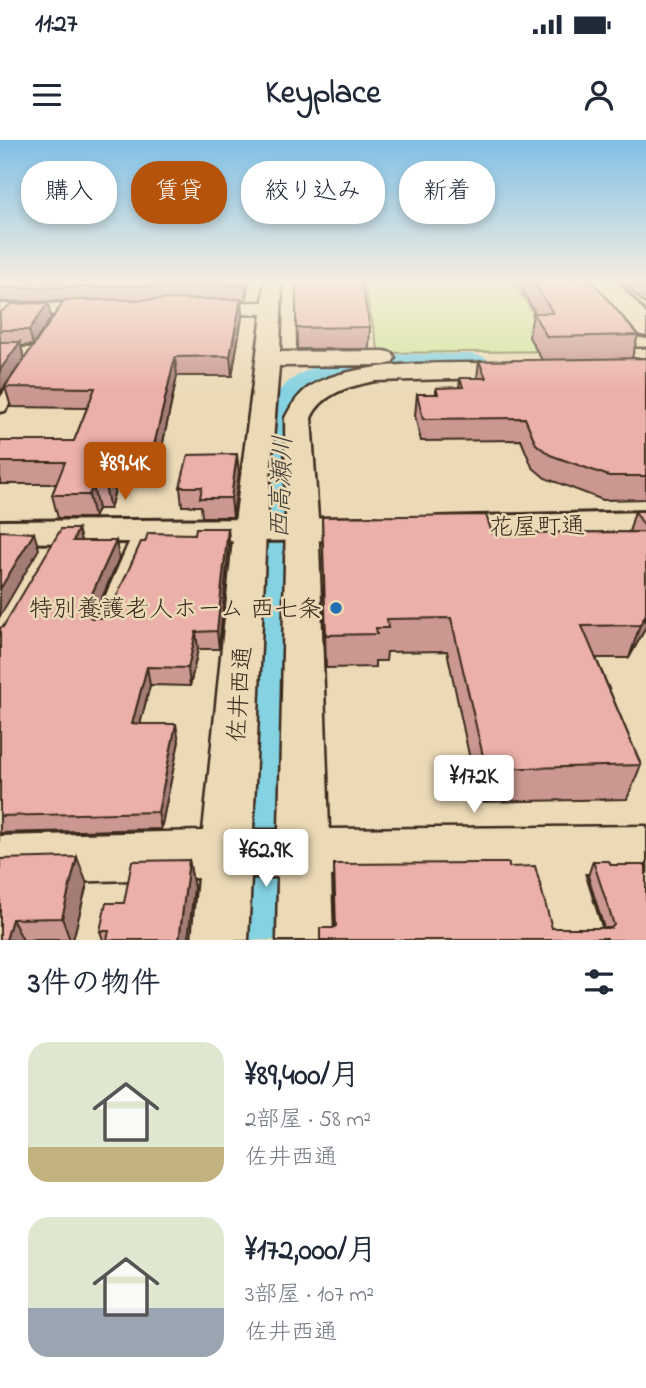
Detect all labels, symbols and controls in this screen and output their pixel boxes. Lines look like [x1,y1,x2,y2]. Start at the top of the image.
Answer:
text: 11:27 [35,6,77,44]
text: Keyplace [265,71,381,118]
icon: menu [28,76,66,114]
icon: person [580,76,618,114]
chip: 購入 [21,161,117,224]
chip: 賃貸 [131,161,227,224]
chip: 絞り込み [241,161,385,224]
chip: 新着 [399,161,495,224]
water label: 西高瀬川 [262,434,304,540]
pin: ¥89.4K [68,442,182,502]
text: ¥89.4K [100,448,150,481]
street label: 花屋町通 [489,510,585,547]
place label: 特別養護老人ホーム 西七条 [29,593,322,628]
marker: 特別養護老人ホーム 西七条 [328,600,344,616]
street label: 佐井西通 [221,645,262,743]
pin: ¥172K [425,756,523,815]
text: ¥172K [450,761,498,794]
pin: ¥62.9K [209,830,323,889]
text: ¥62.9K [239,835,293,868]
text: 3件の物件 [28,963,160,1007]
icon: filters [580,963,618,1001]
text: ¥89,400/月 [245,1055,360,1099]
icon: home [84,1070,168,1154]
text: 2部屋 · 58 m² [245,1104,371,1137]
text: 佐井西通 [245,1142,337,1175]
text: ¥172,000/月 [245,1230,377,1274]
icon: home [84,1245,168,1329]
text: 3部屋 · 107 m² [245,1279,374,1312]
text: 佐井西通 [245,1317,337,1350]

